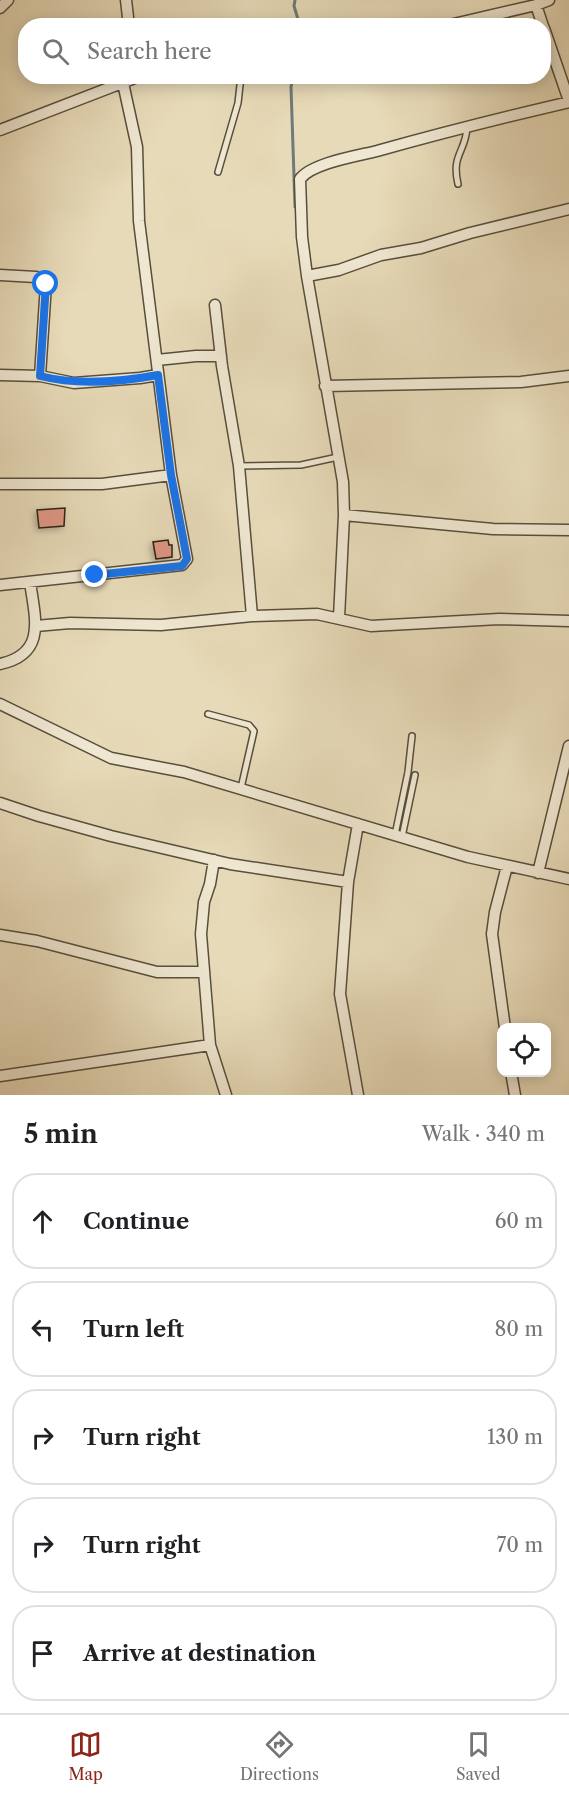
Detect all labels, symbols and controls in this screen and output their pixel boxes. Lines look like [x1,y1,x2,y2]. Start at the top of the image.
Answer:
search box [18,18,551,84]
icon: search [39,35,72,68]
text: Search here [87,38,212,65]
route start [32,270,58,296]
route end [81,561,107,587]
map controls [497,1023,551,1077]
button: locate [497,1023,551,1077]
text: 5 min [24,1118,98,1150]
text: Walk · 340 m [422,1122,545,1146]
icon: ahead [26,1205,59,1238]
text: Continue [83,1208,189,1235]
text: 60 m [495,1209,543,1233]
icon: left [26,1313,59,1346]
text: Turn left [83,1316,184,1343]
text: 80 m [495,1317,543,1341]
icon: right [26,1421,59,1454]
text: Turn right [83,1424,201,1451]
text: 130 m [487,1425,543,1449]
icon: right [26,1529,59,1562]
text: Turn right [83,1532,201,1559]
text: 70 m [497,1533,543,1557]
icon: arrive [26,1637,59,1670]
text: Arrive at destination [83,1640,316,1667]
tab: Map [69,1728,103,1784]
tab: Directions [240,1728,319,1784]
tab: Saved [456,1728,500,1784]

